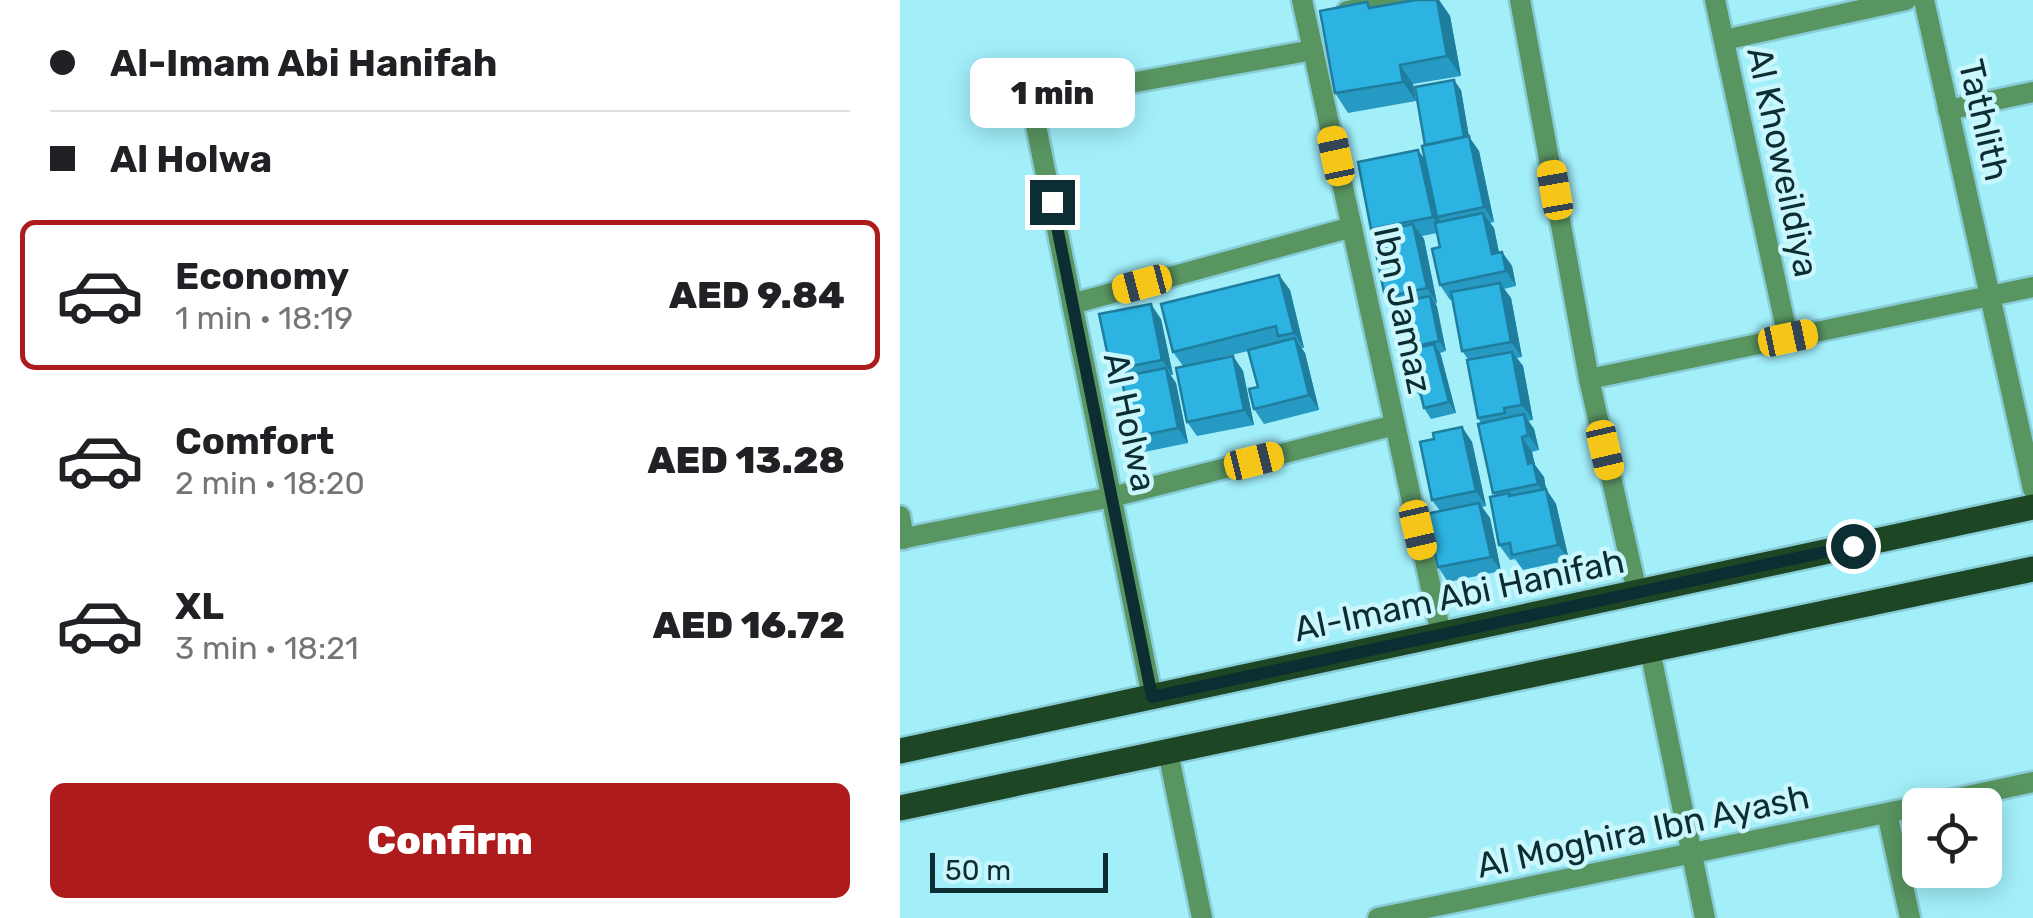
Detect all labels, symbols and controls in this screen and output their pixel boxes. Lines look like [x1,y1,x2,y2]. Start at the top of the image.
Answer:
text: Al-Imam Abi Hanifah [110,40,497,86]
street label: Al Khoweildiya [1738,43,1828,281]
street label: Tathlith [1950,55,2018,185]
callout: 1 min [970,57,1134,127]
text: 1 min [1011,74,1094,112]
car [1315,124,1357,188]
text: Al Holwa [110,136,272,182]
car [1535,158,1575,222]
route end [1030,180,1075,225]
street label: Ibn Jamaz [1365,223,1441,397]
icon: car [55,250,145,340]
text: Economy [175,253,349,299]
car [1109,262,1175,306]
text: AED 9.84 [669,272,845,318]
text: 1 min · 18:19 [175,299,353,337]
car [1756,317,1820,359]
street label: Al Holwa [1095,349,1165,495]
icon: car [55,415,145,505]
car [1584,417,1626,483]
text: Comfort [175,418,334,464]
text: AED 13.28 [648,437,845,483]
car [1221,439,1287,483]
text: 2 min · 18:20 [175,464,365,502]
car [1397,497,1439,563]
route start [1831,524,1876,569]
street label: Al-Imam Abi Hanifah [1290,539,1628,651]
icon: car [55,580,145,670]
text: XL [175,583,224,629]
text: AED 16.72 [653,602,845,648]
text: 3 min · 18:21 [175,629,359,667]
street label: Al Moghira Ibn Ayash [1473,775,1813,887]
button: Confirm [50,783,850,898]
map controls [1902,788,2002,888]
button: locate [1902,788,2002,888]
scale bar [930,848,1108,892]
text: 50 m [945,854,1011,887]

